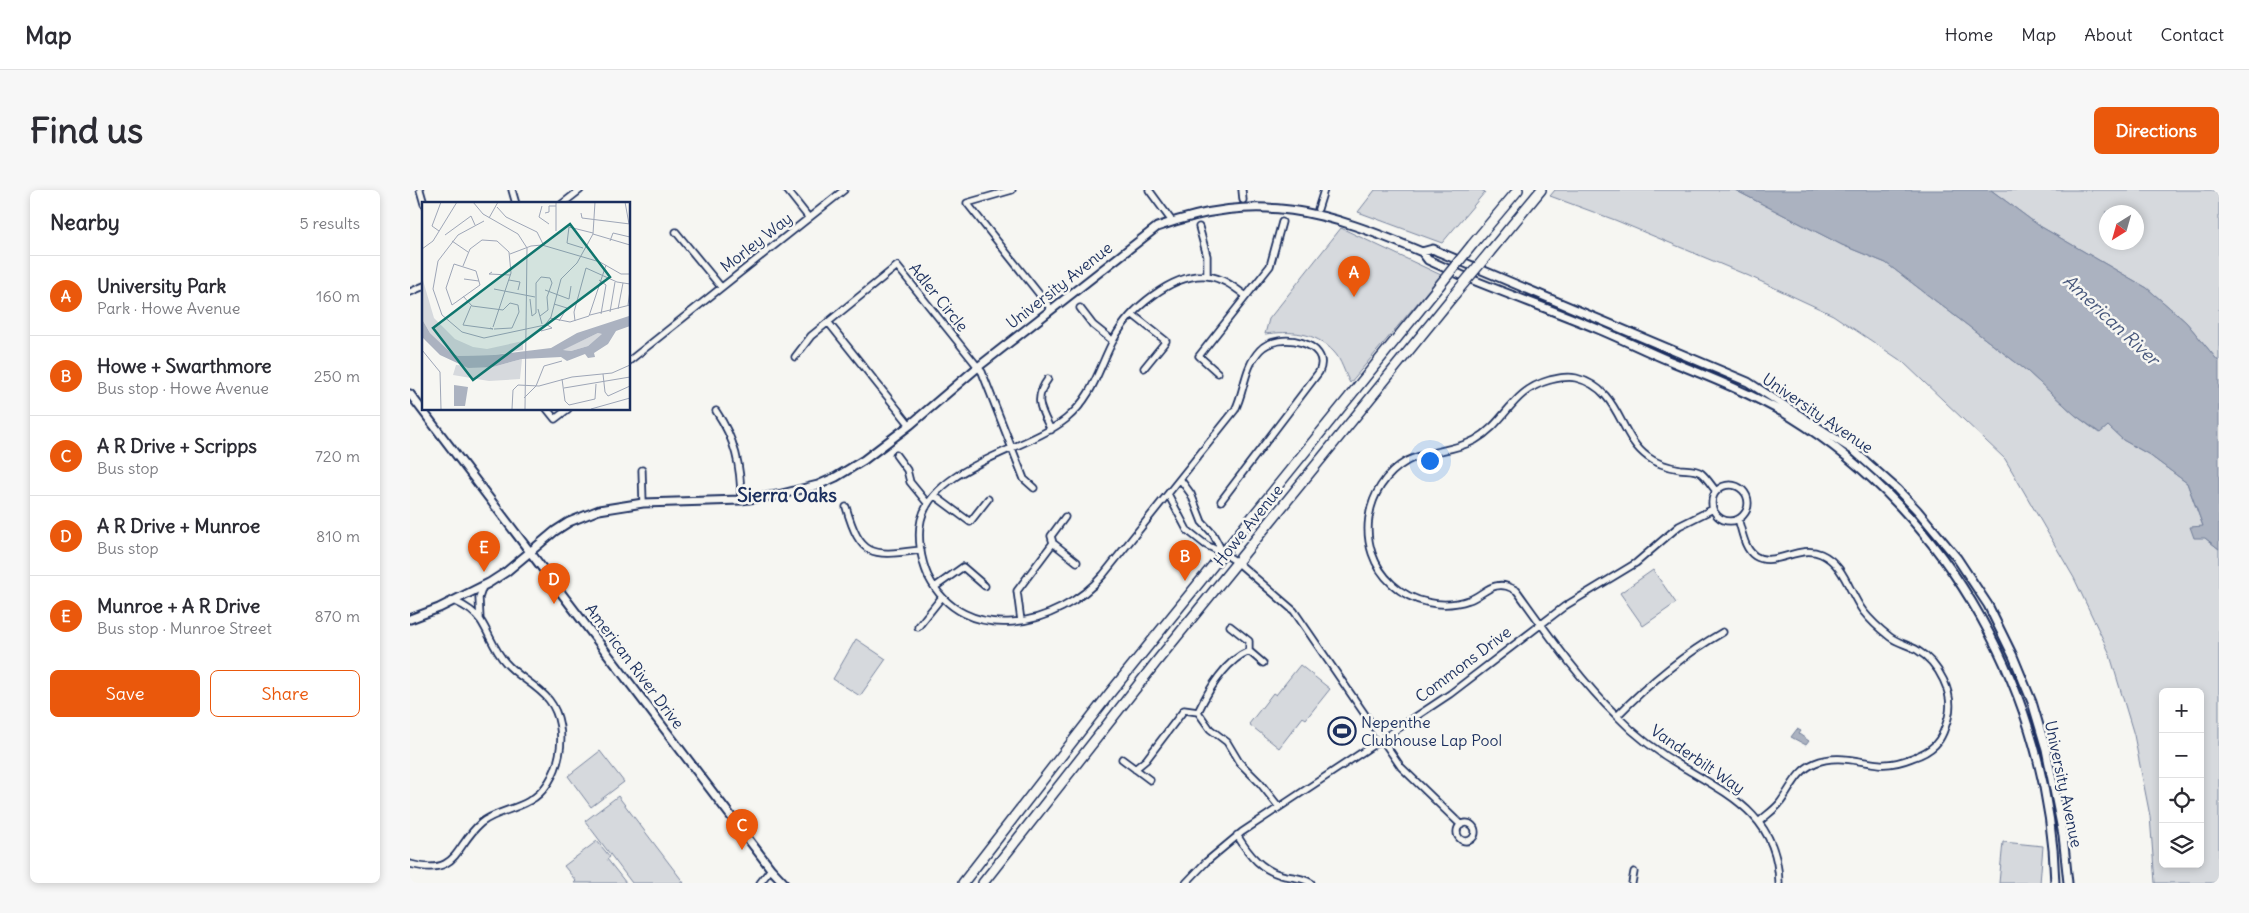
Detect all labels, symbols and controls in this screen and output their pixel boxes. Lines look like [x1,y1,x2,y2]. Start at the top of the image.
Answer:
text: Map [25,20,72,50]
text: Home [1945,23,1993,46]
text: Map [2021,23,2056,46]
text: About [2084,23,2132,46]
text: Contact [2160,23,2224,46]
button: Directions [2094,107,2219,154]
text: Find us [30,108,143,152]
inset map [422,202,630,410]
north arrow [2099,205,2144,250]
street label: Morley Way [716,208,796,276]
text: Nearby [50,209,120,236]
text: 5 results [299,213,360,233]
street label: University Avenue [1002,237,1116,333]
pin: A [1338,256,1370,297]
street label: Adler Circle [905,258,973,336]
water label: American River [2058,269,2166,372]
text: University Park [97,274,226,298]
text: A [61,286,71,306]
text: 160 m [316,286,360,306]
text: Park · Howe Avenue [97,298,240,318]
text: Howe + Swarthmore [97,354,272,378]
text: B [61,366,71,386]
text: 250 m [314,366,360,386]
street label: University Avenue [1759,369,1877,457]
text: Bus stop · Howe Avenue [97,378,269,398]
text: A R Drive + Scripps [97,434,257,458]
text: C [61,446,71,466]
text: 720 m [315,446,360,466]
your location [1417,448,1443,474]
text: Bus stop [97,458,159,478]
street label: Howe Avenue [1209,480,1287,570]
district label: Sierra Oaks [737,483,837,507]
text: A R Drive + Munroe [97,514,260,538]
text: D [60,526,72,546]
text: 810 m [316,526,360,546]
pin: E [468,531,500,572]
text: Bus stop [97,538,159,558]
pin: B [1169,540,1201,581]
pin: D [538,563,570,604]
text: Munroe + A R Drive [97,594,260,618]
street label: American River Drive [581,599,689,733]
text: E [61,606,71,626]
text: 870 m [315,606,360,626]
text: Bus stop · Munroe Street [97,618,272,638]
street label: Commons Drive [1411,622,1515,706]
button: Save [50,670,200,717]
button: Share [210,670,360,717]
map controls [2159,688,2204,868]
button: + [2159,688,2204,733]
place label: Nepenthe Clubhouse Lap Pool [1361,712,1502,750]
sports icon: Nepenthe Clubhouse Lap Pool [1327,716,1357,746]
street label: University Avenue [2041,719,2087,849]
street label: Vanderbilt Way [1647,720,1749,798]
button: − [2159,733,2204,778]
button: locate [2159,778,2204,823]
pin: C [726,809,758,850]
button: layers [2159,823,2204,868]

